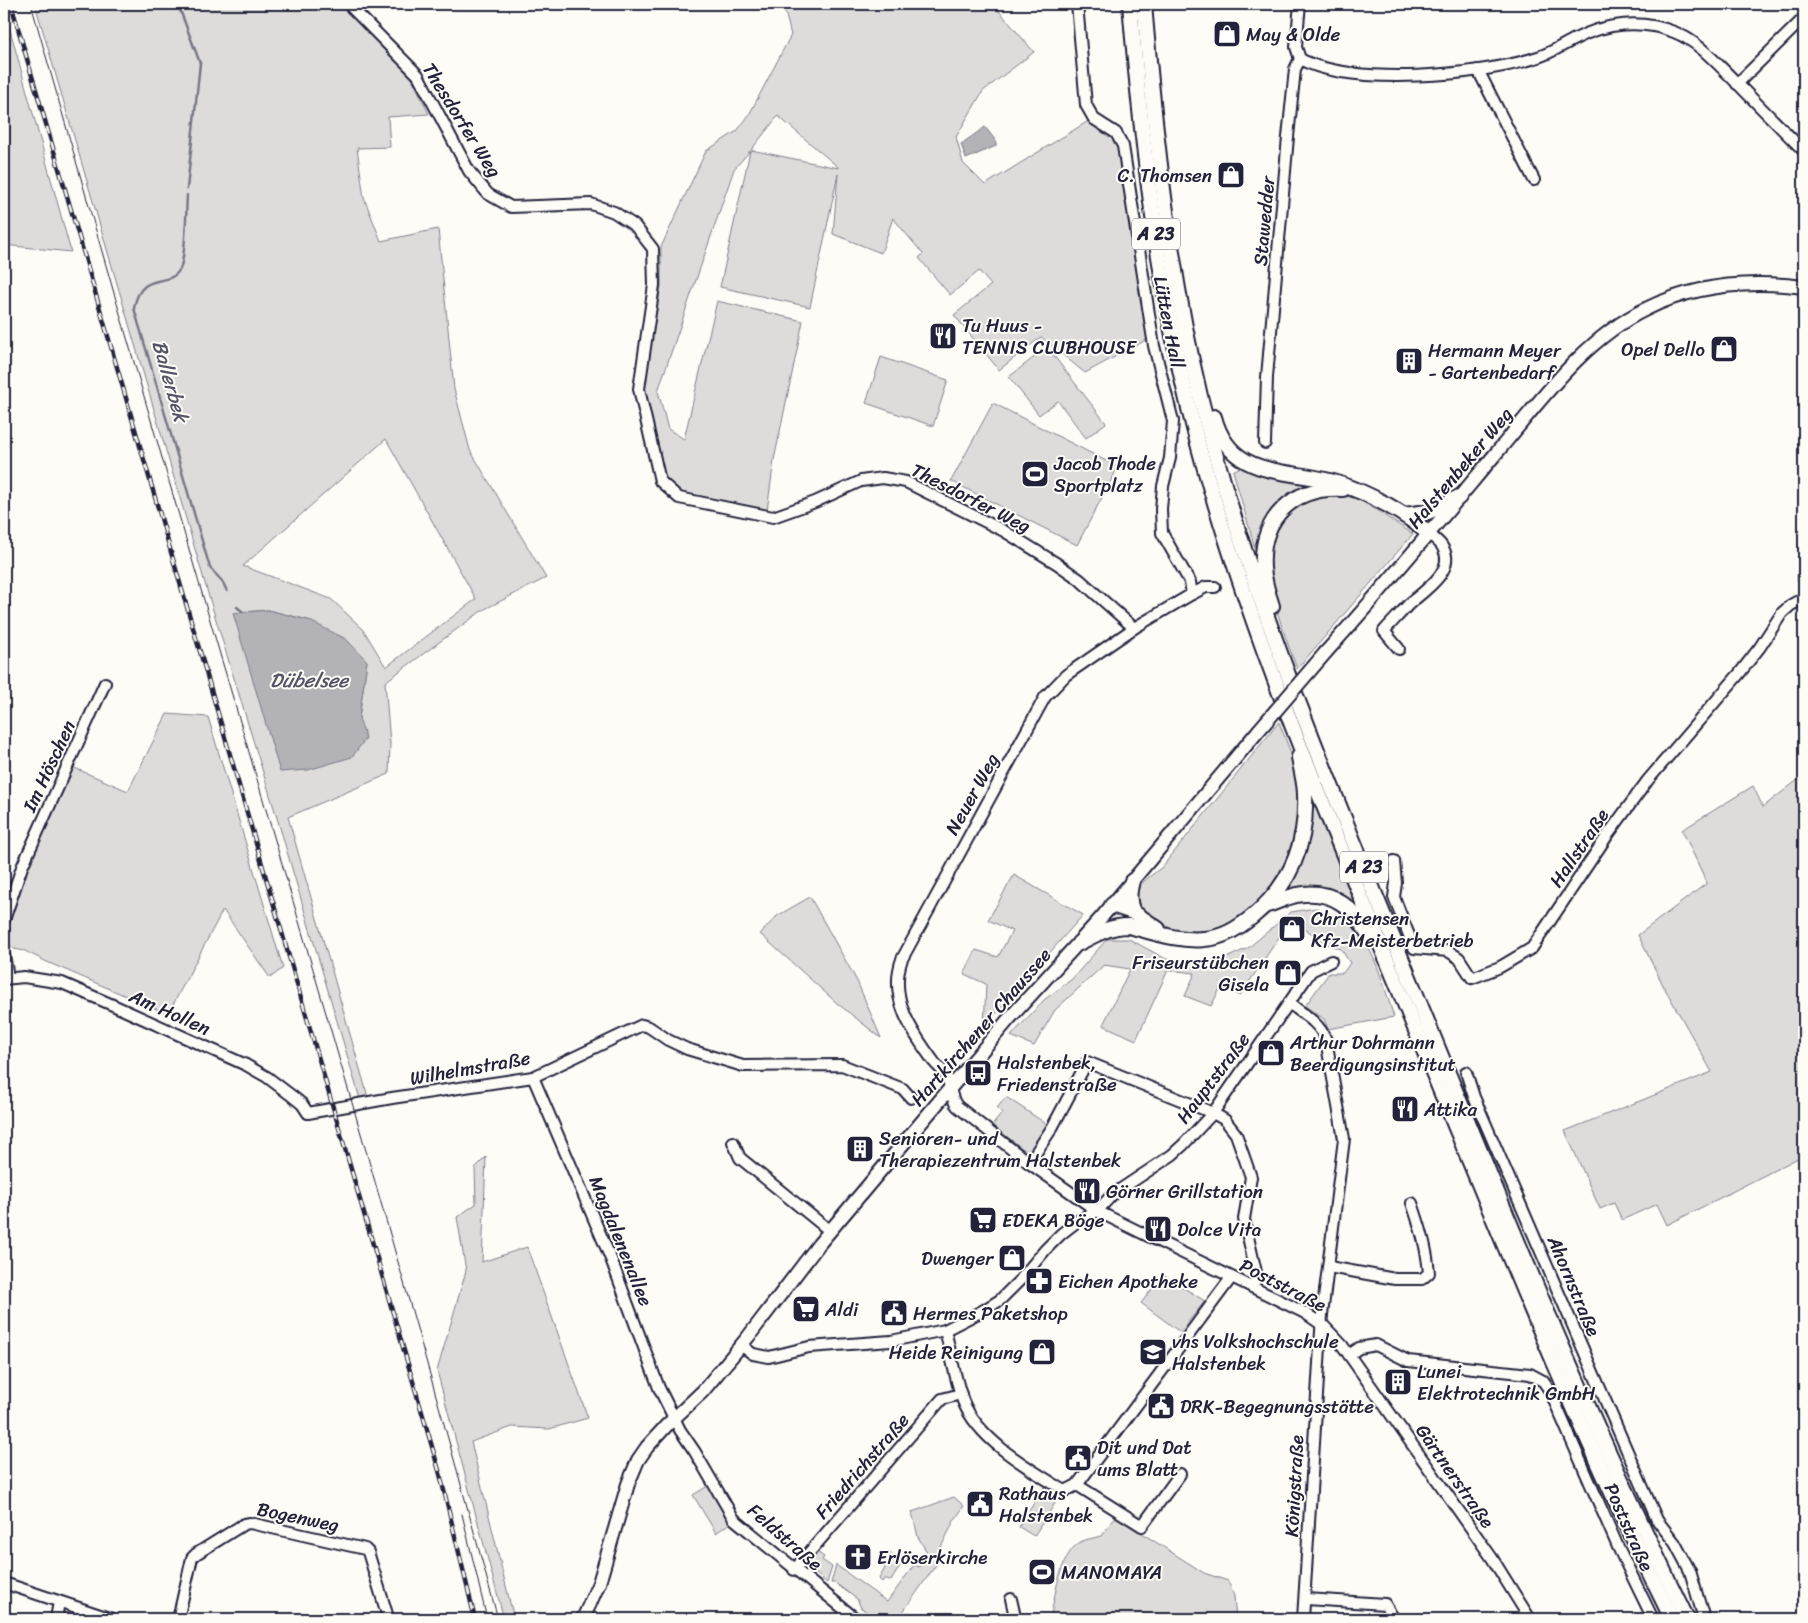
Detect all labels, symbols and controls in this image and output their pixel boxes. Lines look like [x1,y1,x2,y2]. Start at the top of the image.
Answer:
place label: May & Olde [1246,18,1341,51]
shop icon: May & Olde [1212,19,1242,49]
street label: Thesdorfer Weg [413,56,511,184]
place label: C. Thomsen [1117,159,1212,192]
shop icon: C. Thomsen [1216,160,1246,190]
street label: Stawedder [1244,174,1284,267]
road number: A 23 [1132,218,1180,250]
street label: Lütten Hall [1144,273,1194,372]
place label: Tu Huus - TENNIS CLUBHOUSE [962,309,1138,364]
restaurant icon: Tu Huus - TENNIS CLUBHOUSE [928,321,958,351]
place label: Opel Dello [1621,333,1705,366]
place label: Hermann Meyer - Gartenbedarf [1428,334,1562,389]
shop icon: Opel Dello [1709,334,1739,364]
water label: Ballerbek [142,336,199,428]
building icon: Hermann Meyer - Gartenbedarf [1394,346,1424,376]
street label: Halstenbeker Weg [1399,399,1521,536]
place label: Jacob Thode Sportplatz [1053,447,1156,502]
street label: Thesdorfer Weg [905,454,1037,543]
sports icon: Jacob Thode Sportplatz [1020,459,1050,489]
water label: Dübelsee [270,663,350,698]
street label: Im Höschen [13,714,85,818]
street label: Neuer Weg [936,747,1008,841]
street label: Hallstraße [1540,802,1618,894]
road number: A 23 [1340,852,1388,882]
place label: Christensen Kfz-Meisterbetrieb [1311,902,1474,957]
shop icon: Christensen Kfz-Meisterbetrieb [1277,914,1307,944]
street label: Hartkirchener Chaussee [902,940,1060,1114]
place label: Friseurstübchen Gisela [1132,946,1269,1001]
shop icon: Friseurstübchen Gisela [1273,958,1303,988]
street label: Am Hollen [123,979,216,1045]
street label: Hauptstraße [1167,1025,1259,1131]
place label: Arthur Dohrmann Beerdigungsinstitut [1289,1026,1456,1081]
shop icon: Arthur Dohrmann Beerdigungsinstitut [1256,1038,1286,1068]
street label: Wilhelmstraße [407,1041,533,1095]
place label: Halstenbek, Friedenstraße [997,1046,1117,1101]
bus stop icon: Halstenbek, Friedenstraße [963,1058,993,1088]
place label: Attika [1423,1093,1477,1126]
restaurant icon: Attika [1390,1094,1420,1124]
place label: Senioren- und Therapiezentrum Halstenbek [879,1122,1121,1177]
building icon: Senioren- und Therapiezentrum Halstenbek [845,1134,875,1164]
street label: Magdalenenallee [580,1171,662,1312]
place label: Görner Grillstation [1106,1175,1263,1208]
restaurant icon: Görner Grillstation [1072,1176,1102,1206]
place label: EDEKA Böge [1002,1204,1105,1237]
supermarket icon: EDEKA Böge [968,1205,998,1235]
place label: Dolce Vita [1177,1213,1262,1246]
restaurant icon: Dolce Vita [1143,1214,1173,1244]
street label: Ahornstraße [1538,1229,1610,1342]
place label: Dwenger [921,1242,994,1275]
shop icon: Dwenger [997,1243,1027,1273]
street label: Poststraße [1234,1249,1332,1321]
place label: Eichen Apotheke [1058,1265,1198,1298]
pharmacy icon: Eichen Apotheke [1024,1266,1054,1296]
place label: Aldi [824,1293,859,1326]
supermarket icon: Aldi [791,1294,821,1324]
place label: Hermes Paketshop [913,1297,1068,1330]
public building icon: Hermes Paketshop [879,1298,909,1328]
place label: vhs Volkshochschule Halstenbek [1172,1325,1339,1380]
place label: Heide Reinigung [889,1336,1023,1369]
shop icon: Heide Reinigung [1027,1337,1057,1367]
school or university icon: vhs Volkshochschule Halstenbek [1138,1337,1168,1367]
place label: Lunei Elektrotechnik GmbH [1417,1355,1596,1410]
building icon: Lunei Elektrotechnik GmbH [1383,1367,1413,1397]
place label: DRK-Begegnungsstätte [1180,1390,1374,1423]
public building icon: DRK-Begegnungsstätte [1146,1391,1176,1421]
street label: Friedrichstraße [806,1405,918,1527]
street label: Gärtnerstraße [1407,1417,1503,1535]
place label: Dit und Dat ums Blatt [1097,1431,1191,1486]
street label: Königstraße [1275,1434,1313,1538]
public building icon: Dit und Dat ums Blatt [1063,1443,1093,1473]
place label: Rathaus Halstenbek [999,1477,1093,1532]
street label: Poststraße [1595,1477,1663,1577]
public building icon: Rathaus Halstenbek [965,1489,995,1519]
street label: Bogenweg [254,1492,342,1542]
street label: Feldstraße [740,1495,830,1579]
place label: Erlöserkirche [877,1541,987,1574]
church icon: Erlöserkirche [843,1542,873,1572]
place label: MANOMAYA [1061,1556,1162,1589]
sports icon: MANOMAYA [1027,1557,1057,1587]

